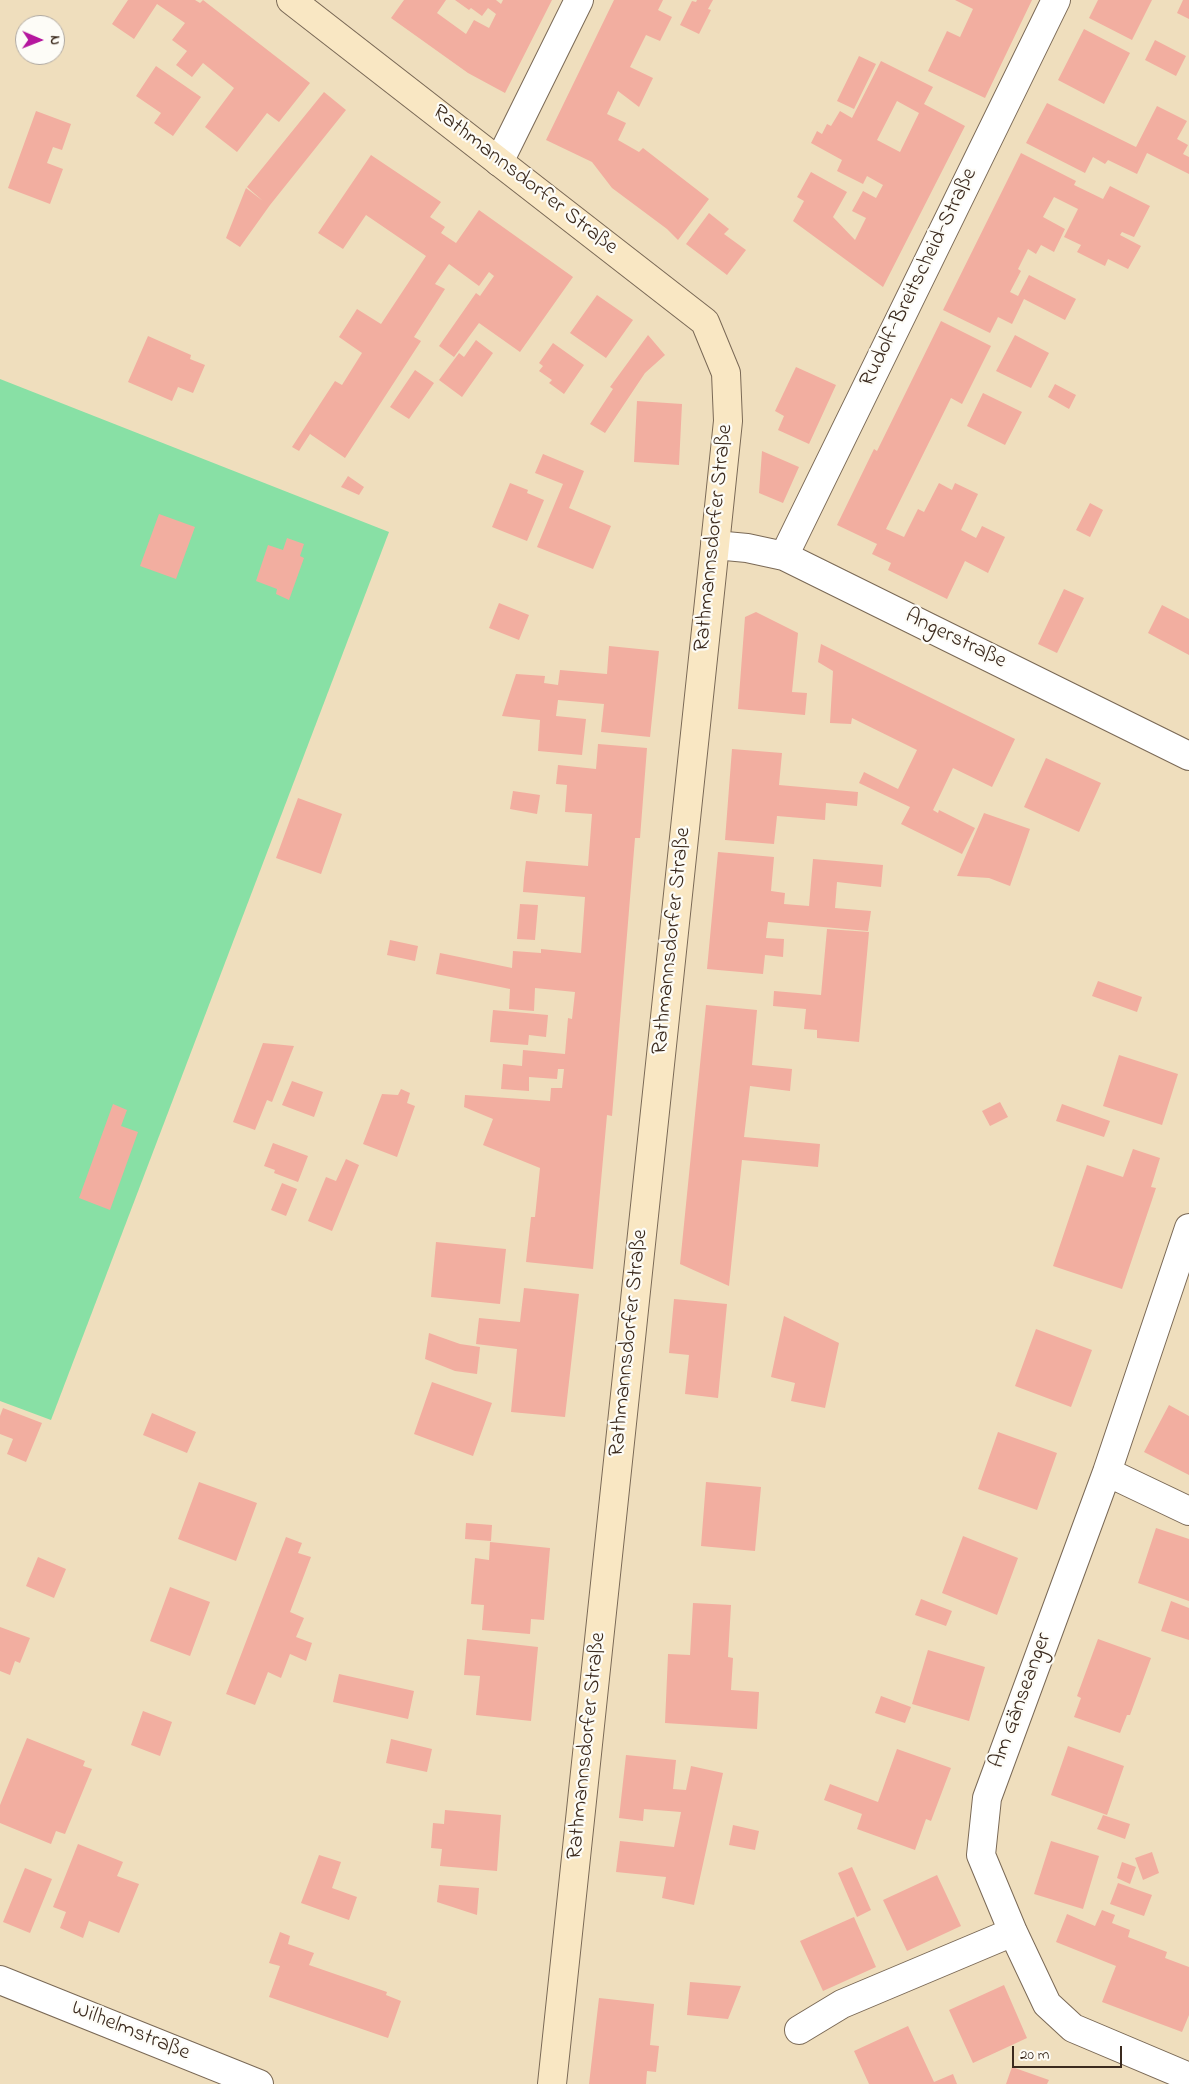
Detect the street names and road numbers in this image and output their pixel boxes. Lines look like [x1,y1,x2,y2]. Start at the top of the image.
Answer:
street label: Rathmannsdorfer Straße [426,100,622,262]
street label: Rudolf-Breitscheid-Straße [855,164,985,392]
street label: Rathmannsdorfer Straße [690,423,740,653]
street label: Angerstraße [900,604,1010,676]
street label: Rathmannsdorfer Straße [648,826,698,1056]
street label: Rathmannsdorfer Straße [605,1228,655,1458]
street label: Am Gänseanger [985,1630,1059,1772]
street label: Rathmannsdorfer Straße [563,1631,613,1861]
street label: Wilhelmstraße [67,1996,193,2068]

